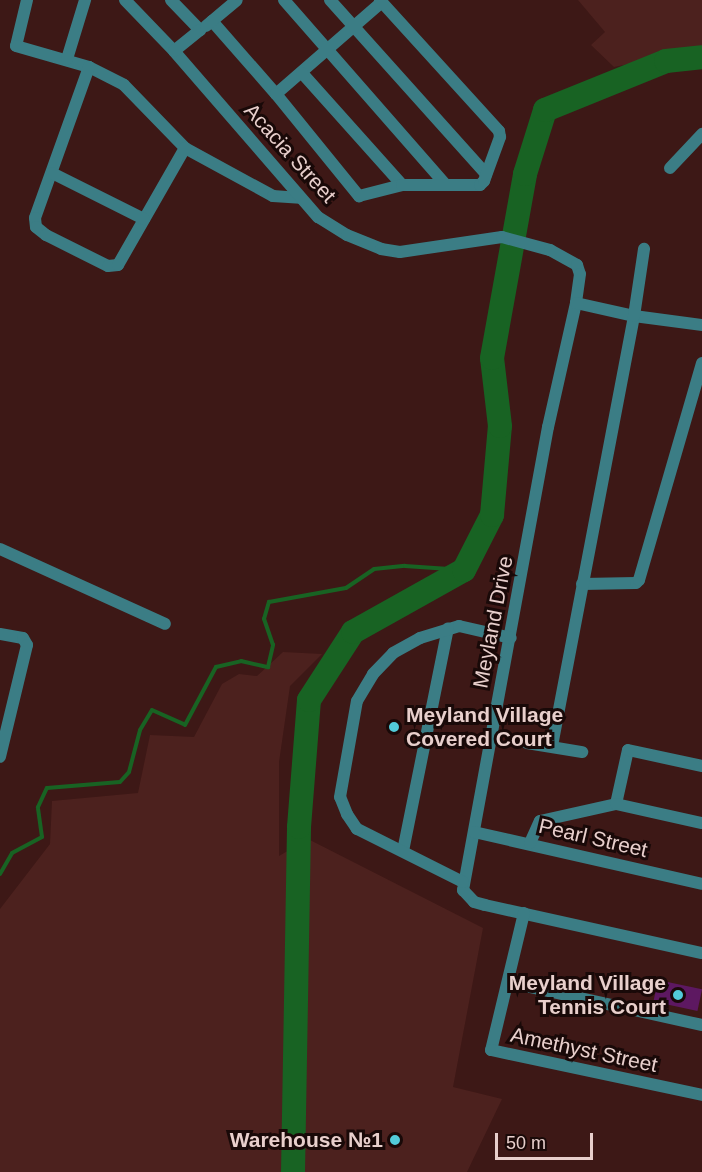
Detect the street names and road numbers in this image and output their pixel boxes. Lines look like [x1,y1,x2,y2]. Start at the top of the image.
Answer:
street label: Acacia Street [239,98,341,208]
street label: Meyland Drive [468,554,518,690]
street label: Pearl Street [536,813,650,863]
street label: Amethyst Street [508,1022,660,1078]

